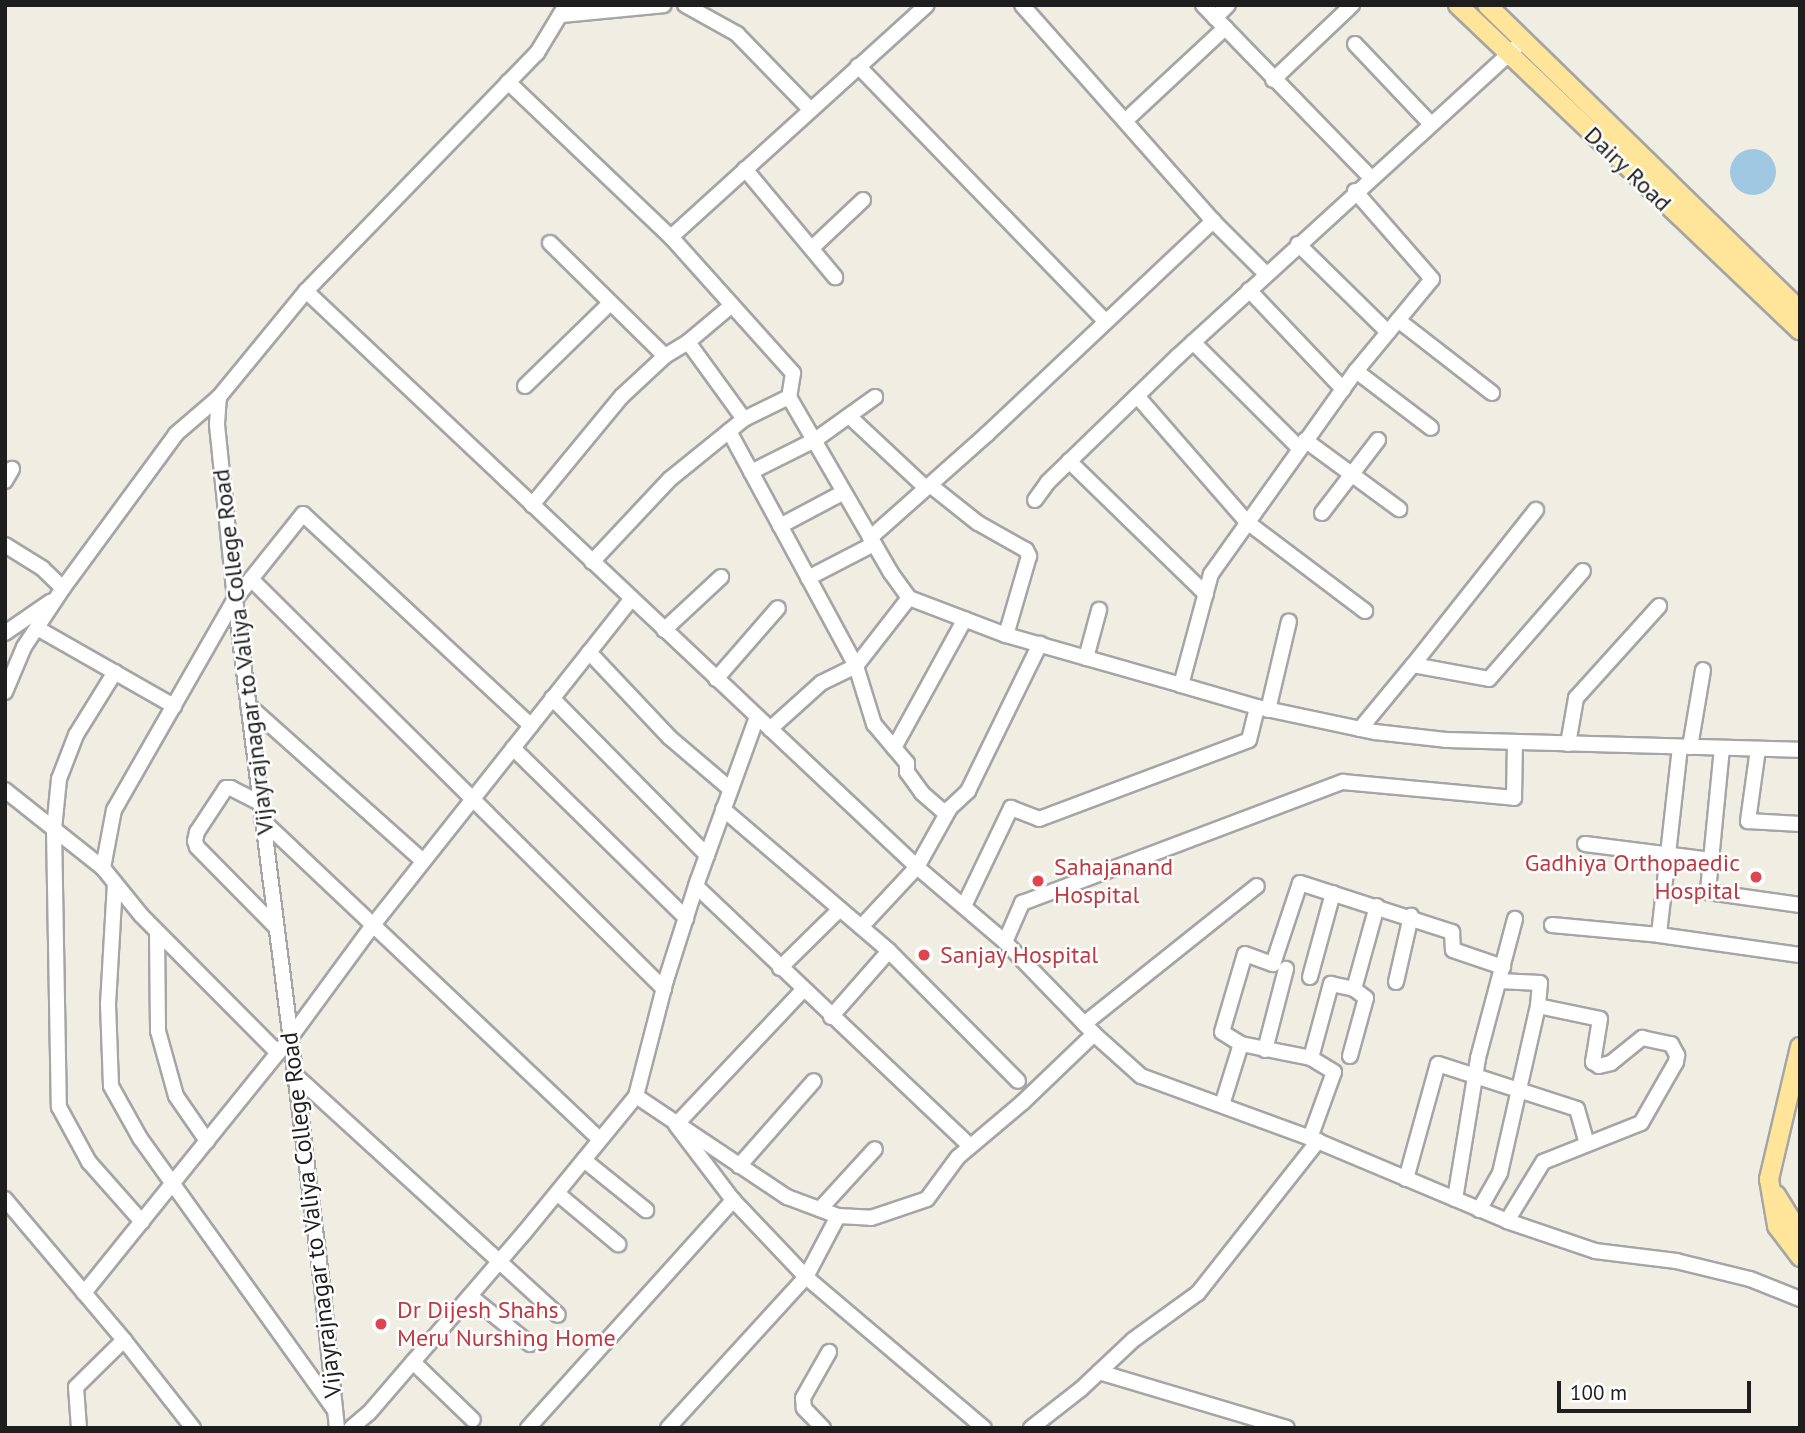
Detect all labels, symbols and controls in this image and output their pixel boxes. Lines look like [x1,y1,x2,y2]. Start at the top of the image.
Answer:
street label: Dairy Road [1578,120,1678,218]
street label: Vijayrajnagar to Valiya College Road [206,467,280,837]
place label: Gadhiya Orthopaedic Hospital [1525,849,1740,905]
place label: Sahajanand Hospital [1054,853,1173,909]
marker: Gadhiya Orthopaedic Hospital [1746,867,1766,887]
marker: Sahajanand Hospital [1028,871,1048,891]
place label: Sanjay Hospital [940,941,1099,969]
marker: Sanjay Hospital [914,945,934,965]
street label: Vijayrajnagar to Valiya College Road [274,1030,348,1400]
place label: Dr Dijesh Shahs Meru Nurshing Home [397,1296,616,1352]
marker: Dr Dijesh Shahs Meru Nurshing Home [371,1314,391,1334]
scale bar [1560,1366,1754,1410]
text: 100 m [1570,1379,1627,1406]

